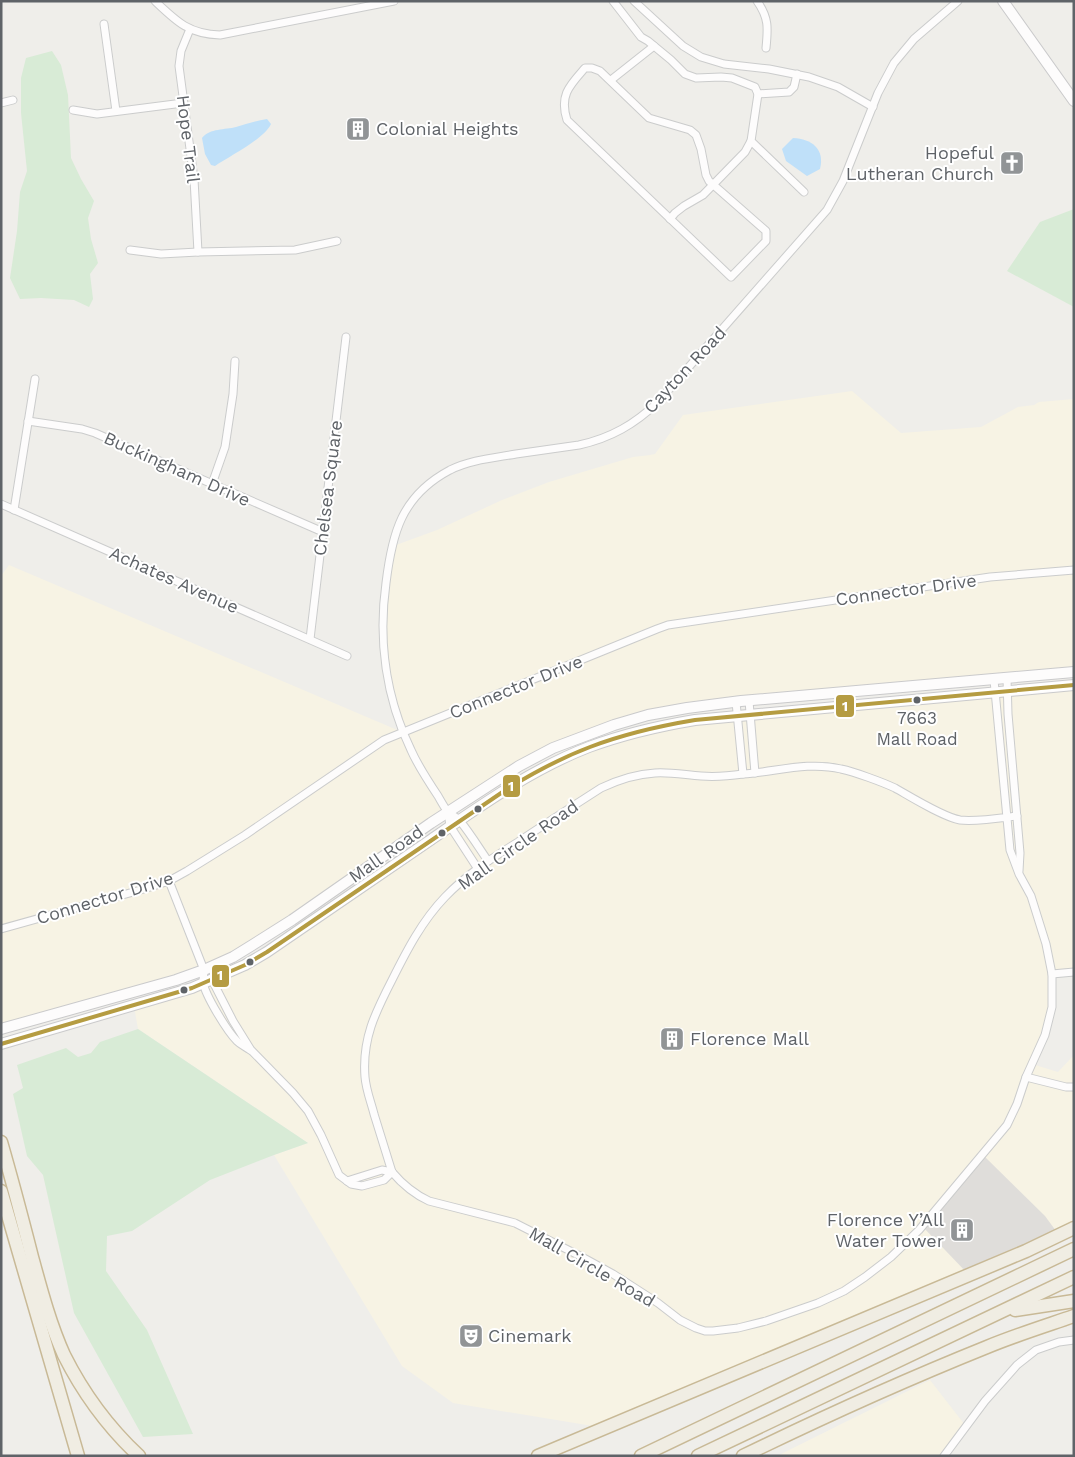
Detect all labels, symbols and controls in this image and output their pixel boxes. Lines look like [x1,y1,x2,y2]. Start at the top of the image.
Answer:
street label: Hope Trail [173,94,204,185]
building icon: Colonial Heights [345,116,371,142]
place label: Colonial Heights [376,118,518,139]
place label: Hopeful Lutheran Church [846,142,994,184]
church icon: Hopeful Lutheran Church [999,150,1025,176]
street label: Cayton Road [639,322,730,417]
street label: Chelsea Square [309,419,346,557]
street label: Buckingham Drive [101,427,254,510]
street label: Achates Avenue [106,542,242,617]
street label: Connector Drive [834,569,978,610]
street label: Connector Drive [446,650,586,723]
line badge: 1 [835,694,855,718]
marker: 7663 Mall Road [912,695,922,705]
text: 1 [842,698,848,714]
place label: 7663 Mall Road [876,708,958,749]
line badge: 1 [502,774,521,798]
text: 1 [508,778,514,794]
street label: Mall Circle Road [453,795,582,894]
unlabelled marker [473,804,483,814]
street label: Mall Road [344,820,427,887]
unlabelled marker [437,828,447,838]
street label: Connector Drive [34,867,176,928]
unlabelled marker [245,957,255,967]
line badge: 1 [211,964,230,988]
text: 1 [217,967,223,983]
unlabelled marker [179,985,189,995]
building icon: Florence Mall [659,1026,685,1052]
place label: Florence Mall [690,1028,809,1049]
place label: Florence Y’All Water Tower [827,1209,944,1251]
building icon: Florence Y’All Water Tower [949,1217,975,1243]
street label: Mall Circle Road [525,1222,659,1311]
theatre icon: Cinemark [458,1323,484,1349]
place label: Cinemark [488,1325,572,1346]

